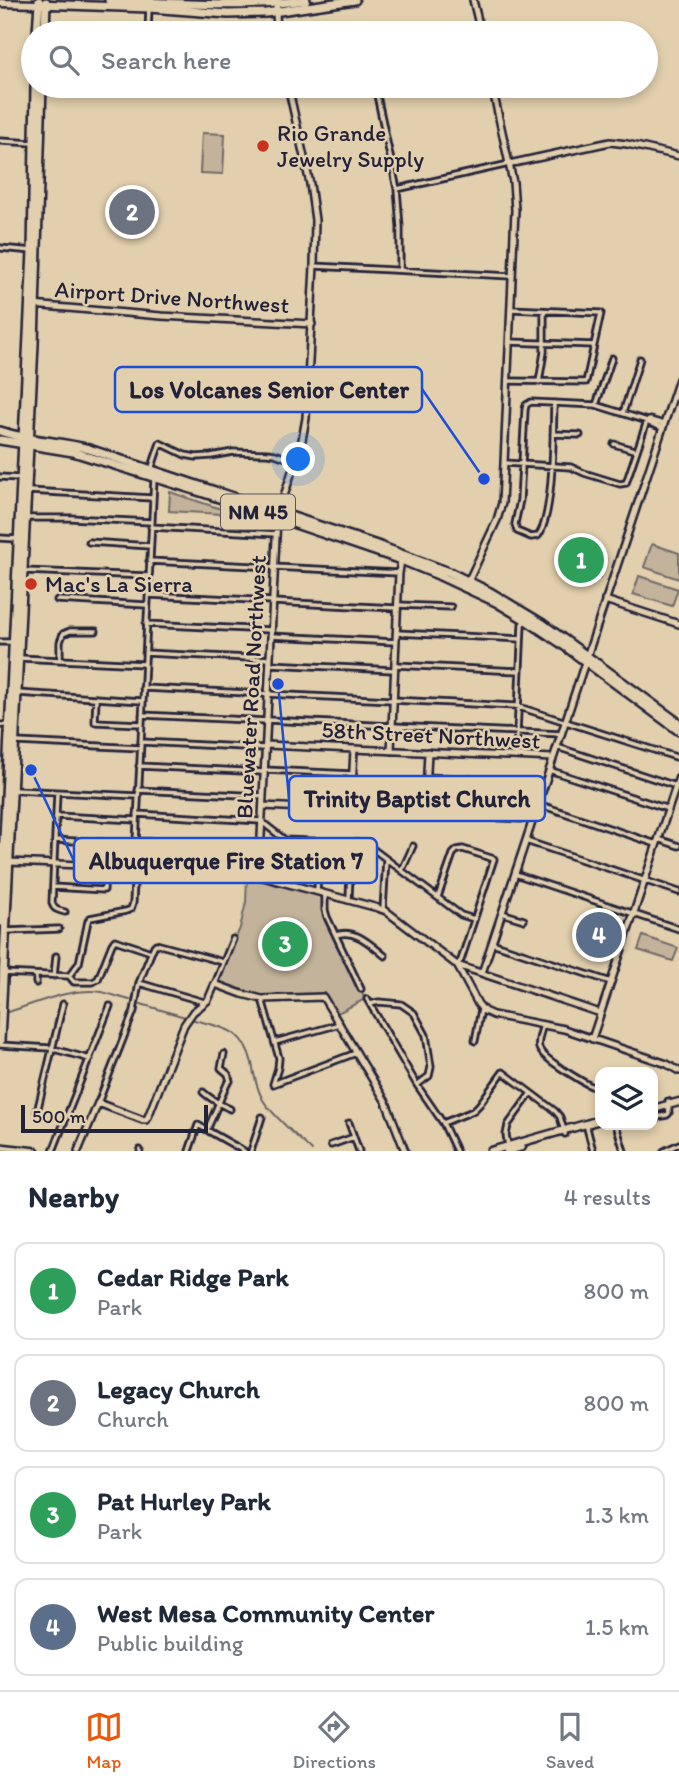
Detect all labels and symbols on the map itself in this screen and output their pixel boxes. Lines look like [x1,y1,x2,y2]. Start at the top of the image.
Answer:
place label: Rio Grande Jewelry Supply [277,119,424,173]
marker: Rio Grande Jewelry Supply [255,138,271,154]
pin: 2 [109,186,155,238]
street label: Airport Drive Northwest [54,275,291,319]
callout: Los Volcanes Senior Center [115,367,422,412]
text: Los Volcanes Senior Center [129,375,409,404]
your location [281,442,315,476]
road number: NM 45 [221,494,295,530]
pin: 1 [558,534,604,586]
street label: Bluewater Road Northwest [230,554,272,819]
place label: Mac's La Sierra [45,570,193,598]
marker: Mac's La Sierra [23,576,39,592]
street label: 58th Street Northwest [321,715,541,755]
callout: Trinity Baptist Church [289,776,545,821]
text: Trinity Baptist Church [303,784,531,814]
callout: Albuquerque Fire Station 7 [74,838,377,883]
text: Albuquerque Fire Station 7 [88,846,363,876]
pin: 4 [576,909,622,961]
pin: 3 [262,918,308,970]
scale bar [21,1102,208,1134]

